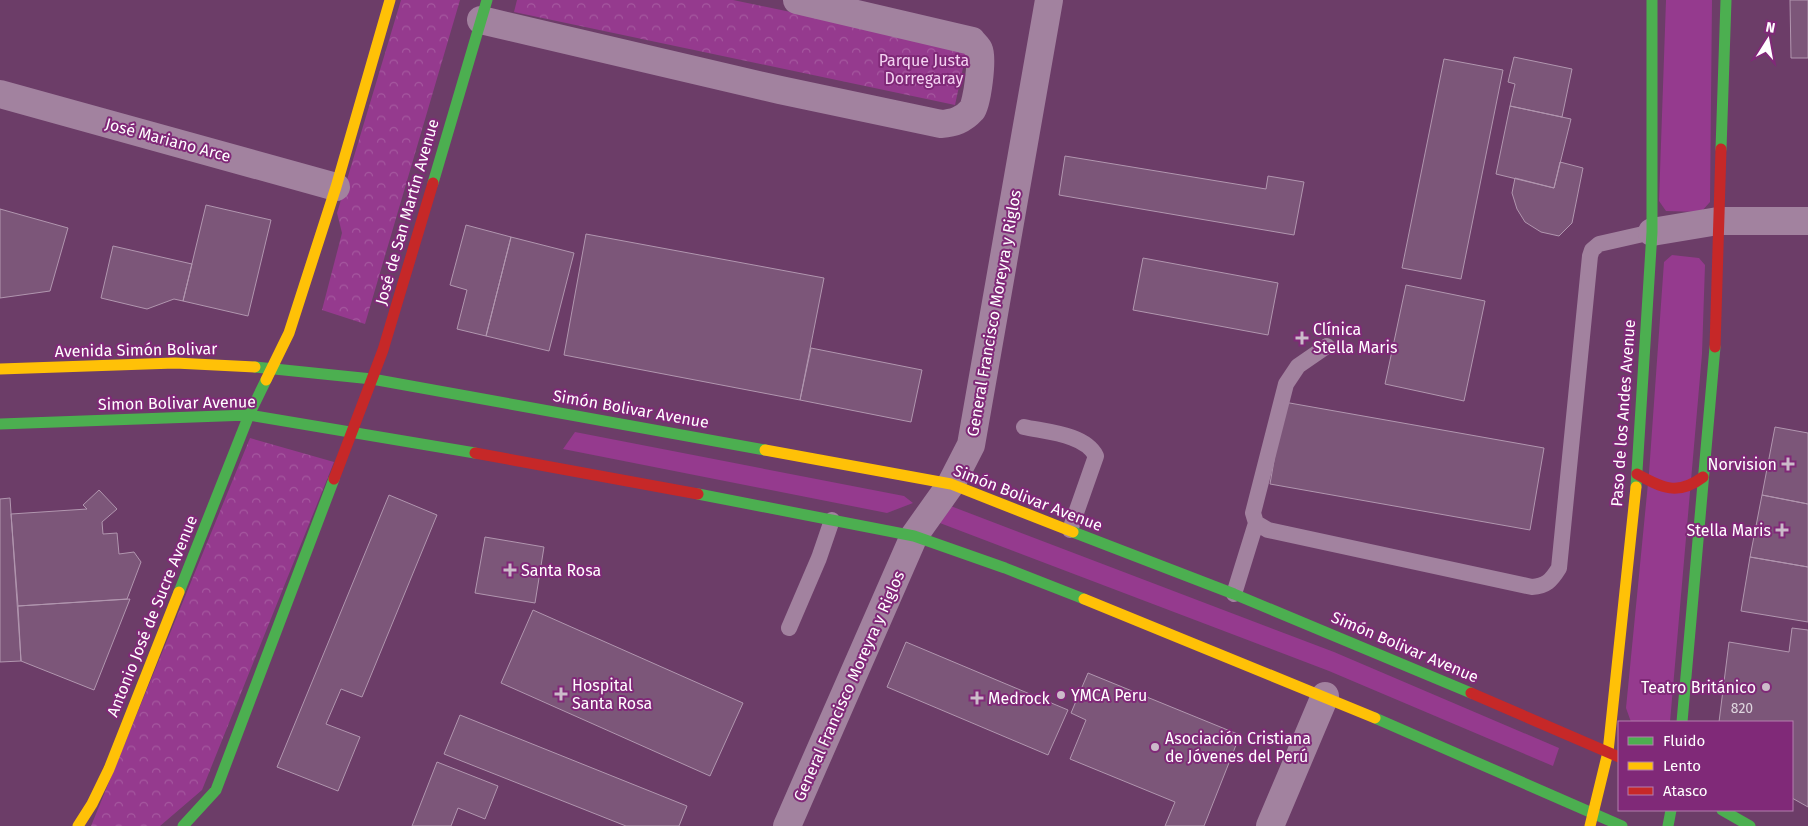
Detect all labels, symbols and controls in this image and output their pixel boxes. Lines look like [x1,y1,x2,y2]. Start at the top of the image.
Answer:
north arrow [1743,15,1793,65]
text: N [1764,18,1777,37]
park label: Parque Justa Dorregaray [879,51,969,88]
street label: José Mariano Arce [103,114,233,166]
street label: José de San Martín Avenue [371,117,443,307]
street label: General Francisco Moreyra y Riglos [963,188,1025,438]
street label: Paso de los Andes Avenue [1607,319,1639,507]
place label: Clínica Stella Maris [1313,320,1398,357]
marker: Clínica Stella Maris [1295,331,1309,345]
street label: Avenida Simón Bolivar [54,339,218,361]
street label: Simón Bolivar Avenue [552,386,710,432]
street label: Simon Bolivar Avenue [98,392,256,414]
place label: Norvision [1707,455,1777,474]
marker: Norvision [1781,457,1795,471]
street label: Simón Bolivar Avenue [951,461,1105,535]
street label: Antonio José de Sucre Avenue [103,513,201,719]
place label: Stella Maris [1686,521,1771,540]
marker: Stella Maris [1775,523,1789,537]
place label: Santa Rosa [521,561,601,580]
marker: Santa Rosa [503,563,517,577]
street label: General Francisco Moreyra y Riglos [789,568,909,804]
street label: Simón Bolivar Avenue [1329,607,1481,687]
place label: Hospital Santa Rosa [572,676,652,713]
place label: Teatro Británico [1641,678,1756,697]
marker: Teatro Británico [1760,681,1772,693]
place label: YMCA Peru [1071,686,1147,705]
marker: Hospital Santa Rosa [554,687,568,701]
place label: Medrock [988,689,1050,708]
marker: YMCA Peru [1055,689,1067,701]
marker: Medrock [970,691,984,705]
house number: 820 [1731,700,1753,717]
legend [1618,721,1793,811]
place label: Asociación Cristiana de Jóvenes del Perú [1165,729,1311,766]
text: Fluido [1663,732,1705,750]
marker: Asociación Cristiana de Jóvenes del Perú [1149,741,1161,753]
text: Lento [1663,757,1701,775]
text: Atasco [1663,782,1708,800]

